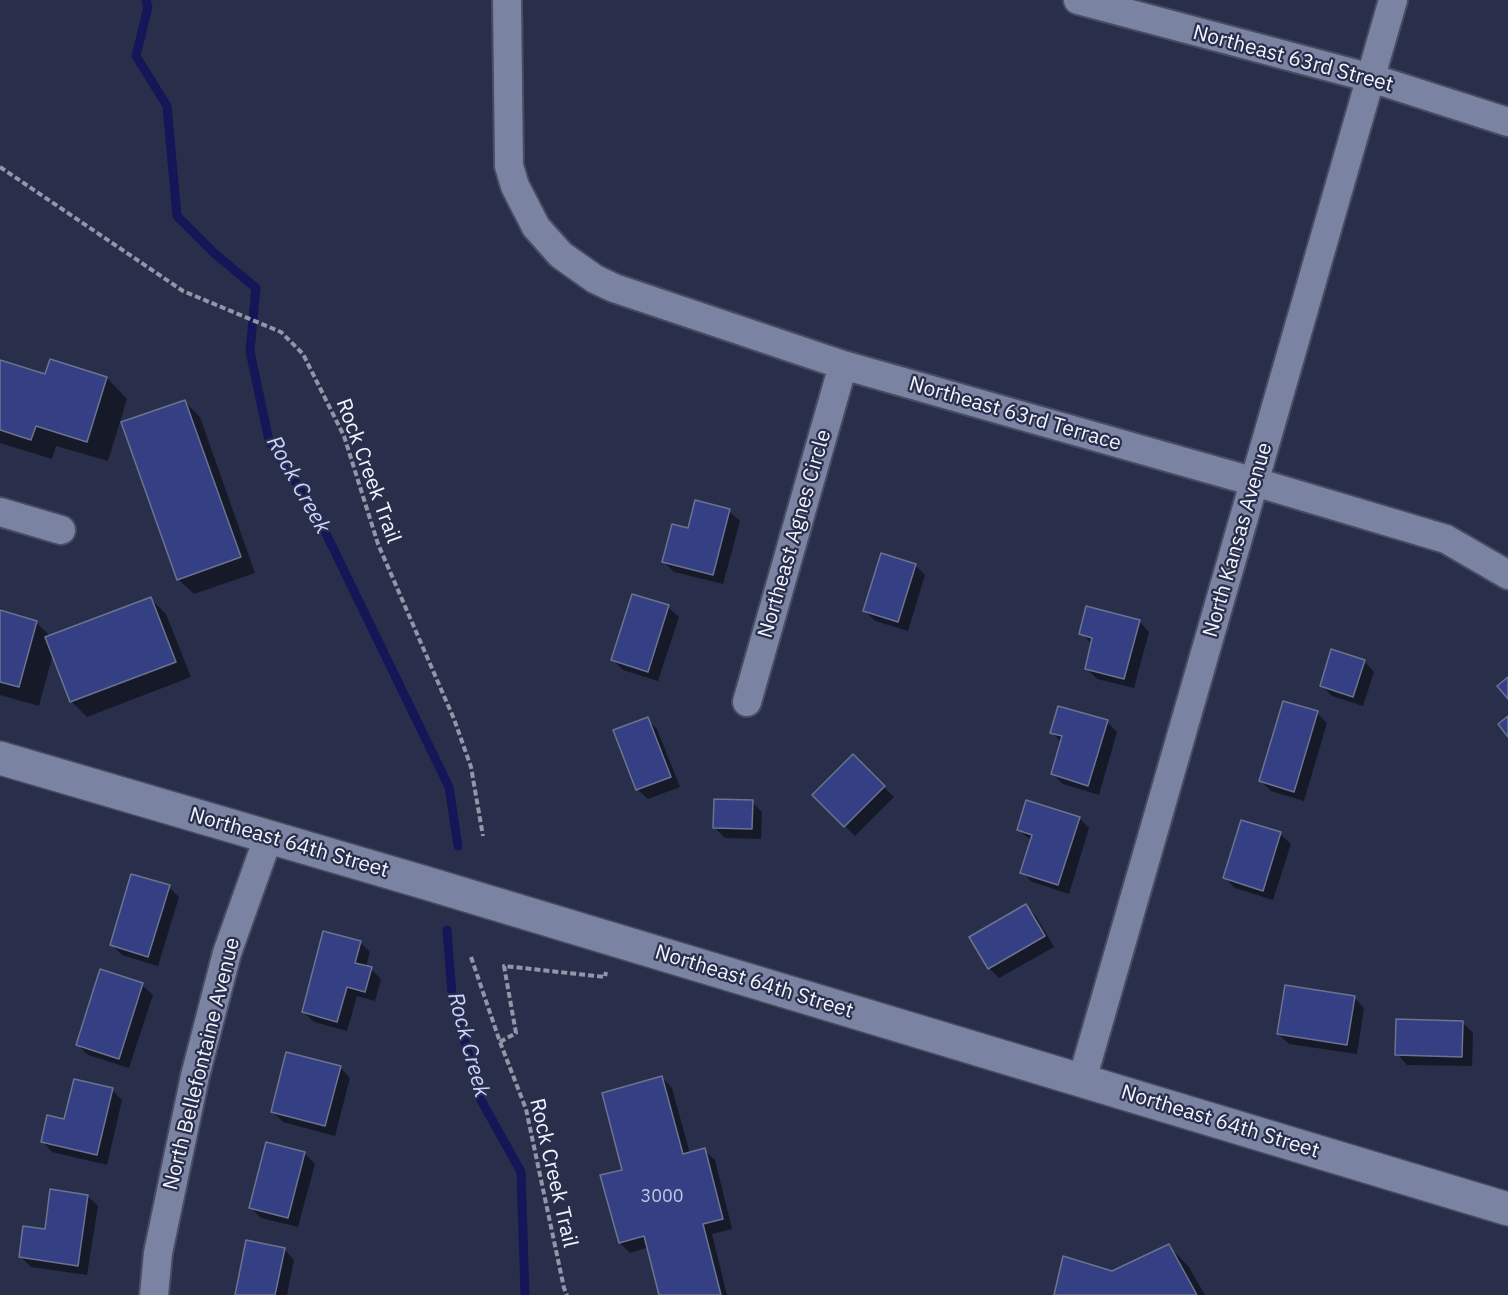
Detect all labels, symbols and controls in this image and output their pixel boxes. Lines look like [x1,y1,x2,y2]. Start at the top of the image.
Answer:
street label: Northeast 63rd Street [1190,20,1396,98]
street label: Northeast 63rd Terrace [906,372,1124,456]
street label: Rock Creek Trail [330,395,406,547]
street label: Northeast Agnes Circle [753,427,837,641]
water label: Rock Creek [260,432,336,538]
street label: North Kansas Avenue [1198,440,1278,640]
street label: Northeast 64th Street [187,803,391,883]
street label: North Bellefontaine Avenue [158,935,246,1193]
street label: Northeast 64th Street [652,940,856,1024]
water label: Rock Creek [441,990,495,1100]
street label: Northeast 64th Street [1118,1080,1322,1164]
street label: Rock Creek Trail [524,1096,582,1250]
house number: 3000 [640,1186,684,1208]

